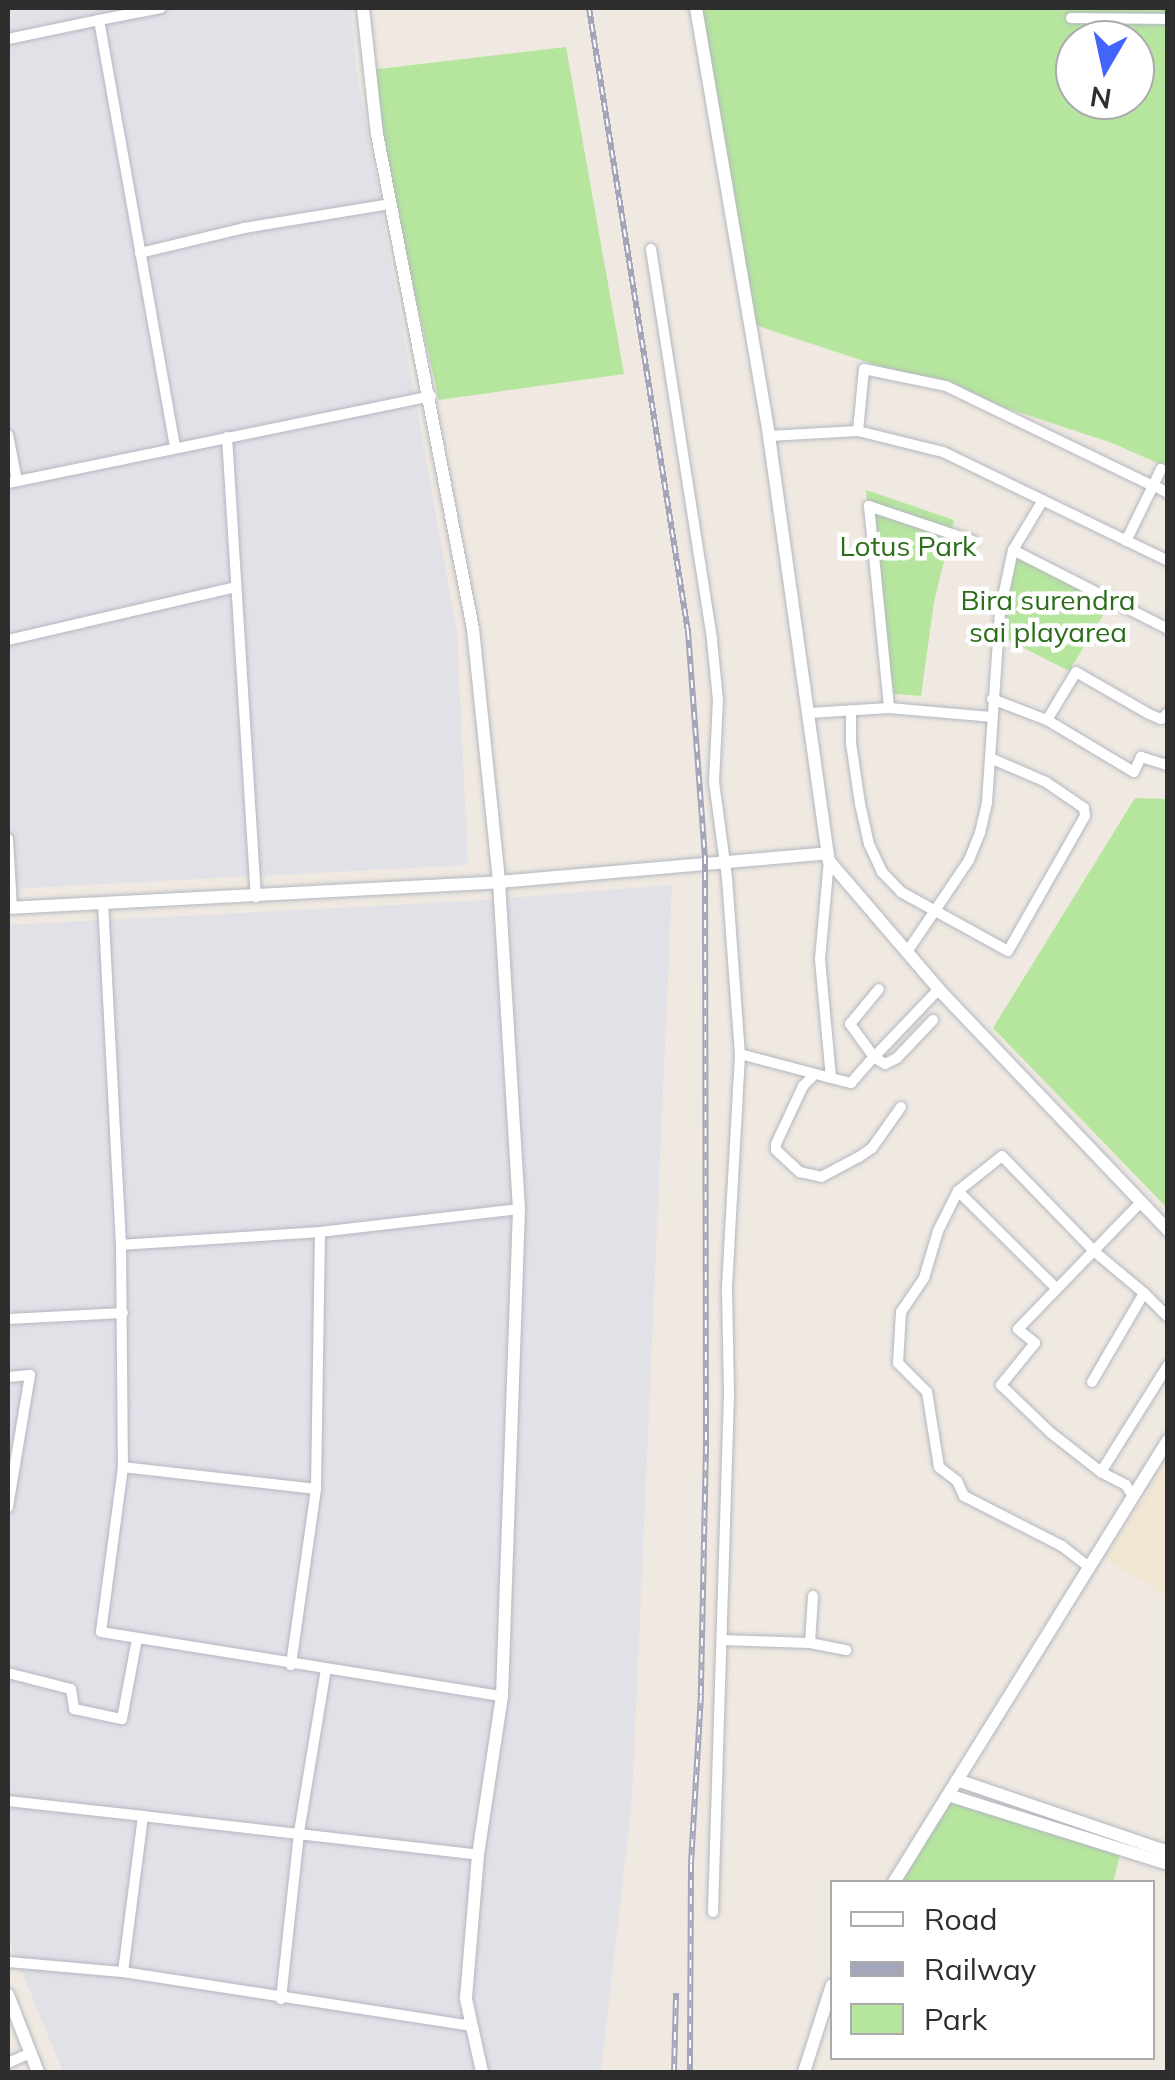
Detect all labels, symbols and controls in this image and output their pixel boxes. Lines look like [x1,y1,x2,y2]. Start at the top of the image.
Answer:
north arrow [1055,20,1155,120]
text: N [1087,79,1114,117]
park label: Lotus Park [839,529,977,563]
park label: Bira surendra sai playarea [960,583,1136,649]
legend [830,1880,1155,2060]
text: Road [924,1900,998,1938]
text: Railway [924,1950,1037,1988]
text: Park [924,2000,987,2038]

